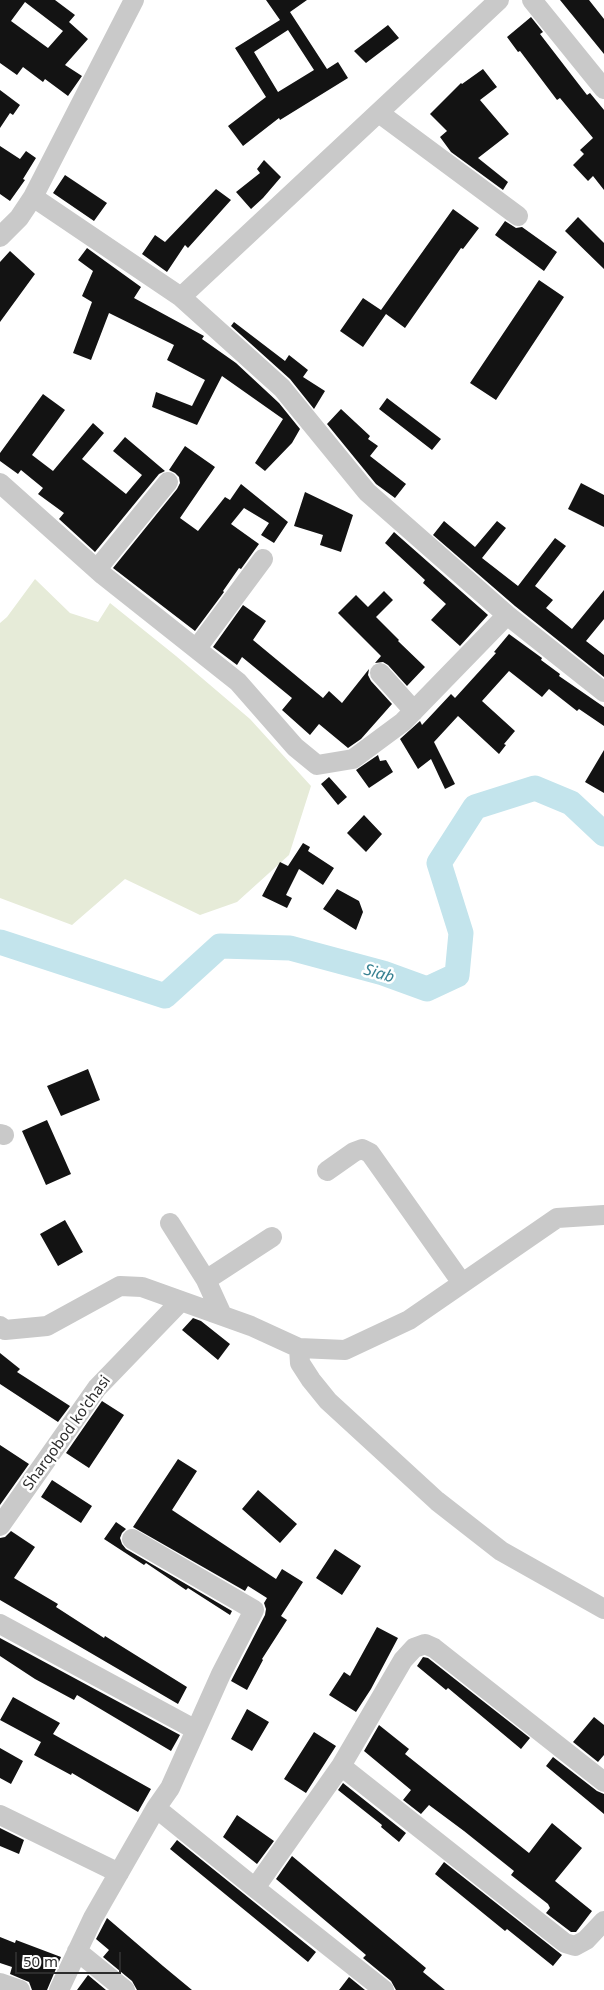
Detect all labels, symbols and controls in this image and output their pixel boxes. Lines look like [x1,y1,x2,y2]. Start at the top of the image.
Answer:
water label: Siab [362,960,396,988]
street label: Sharqobod ko'chasi [19,1372,115,1494]
scale bar [18,1942,124,1974]
text: 50 m [23,1951,58,1971]

